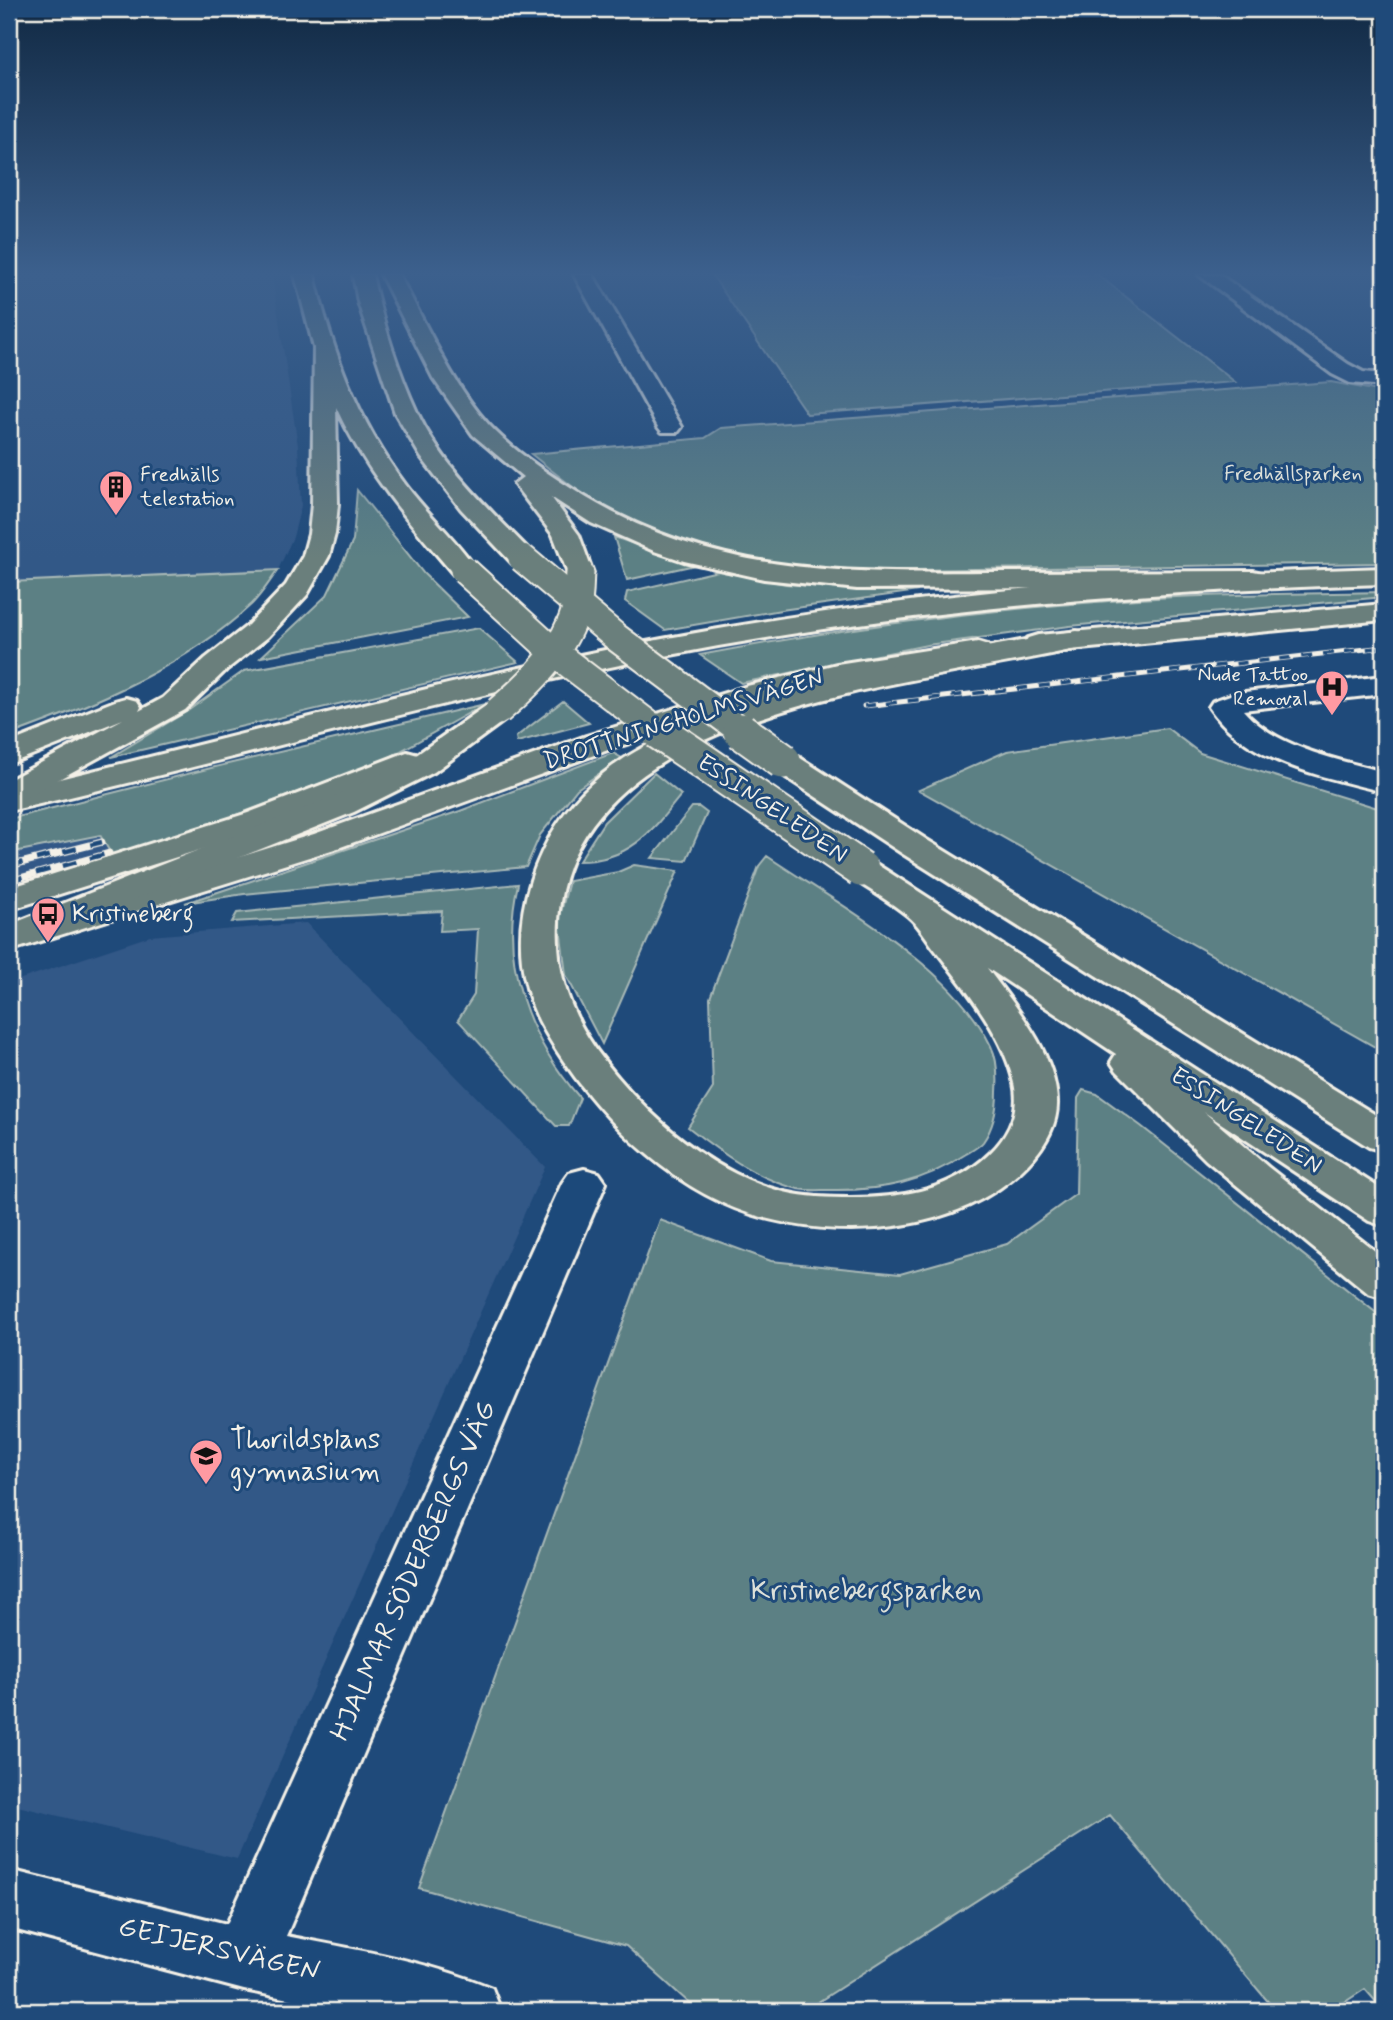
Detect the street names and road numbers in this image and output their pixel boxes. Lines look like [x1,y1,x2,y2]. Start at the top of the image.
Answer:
street label: DROTTNINGHOLMSVÄGEN [540,663,828,777]
street label: ESSINGELEDEN [691,747,853,871]
street label: ESSINGELEDEN [1164,1061,1328,1181]
street label: HJALMAR SÖDERBERGS VÄG [322,1395,506,1747]
street label: GEIJERSVÄGEN [114,1909,324,1991]

